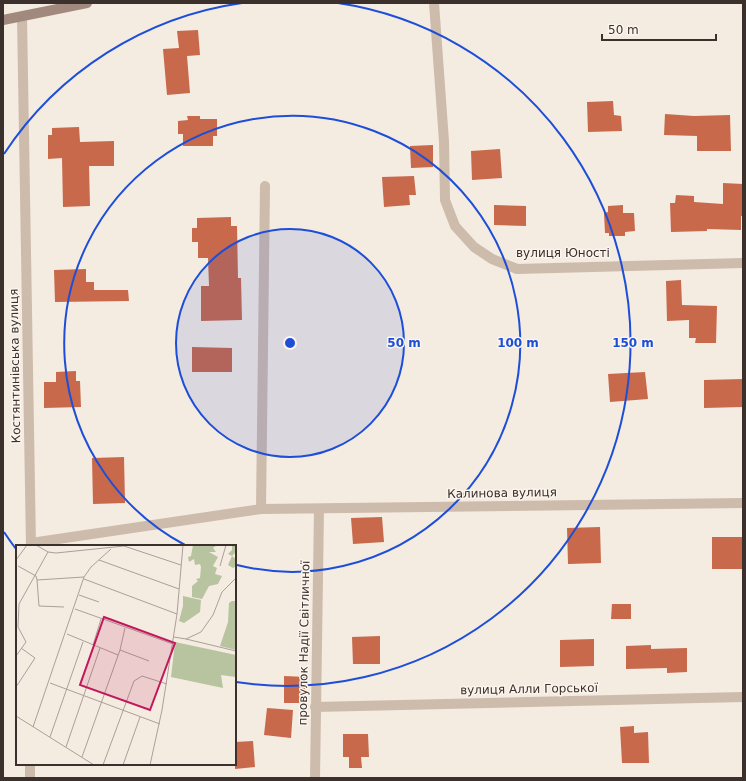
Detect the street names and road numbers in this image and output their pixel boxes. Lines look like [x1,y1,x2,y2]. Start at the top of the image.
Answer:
street label: вулиця Юності [516,246,610,260]
street label: Костянтинівська вулиця [7,289,23,443]
street label: Калинова вулиця [447,485,557,501]
street label: провулок Надії Світличної [296,560,312,726]
street label: вулиця Алли Горської [460,681,599,697]

